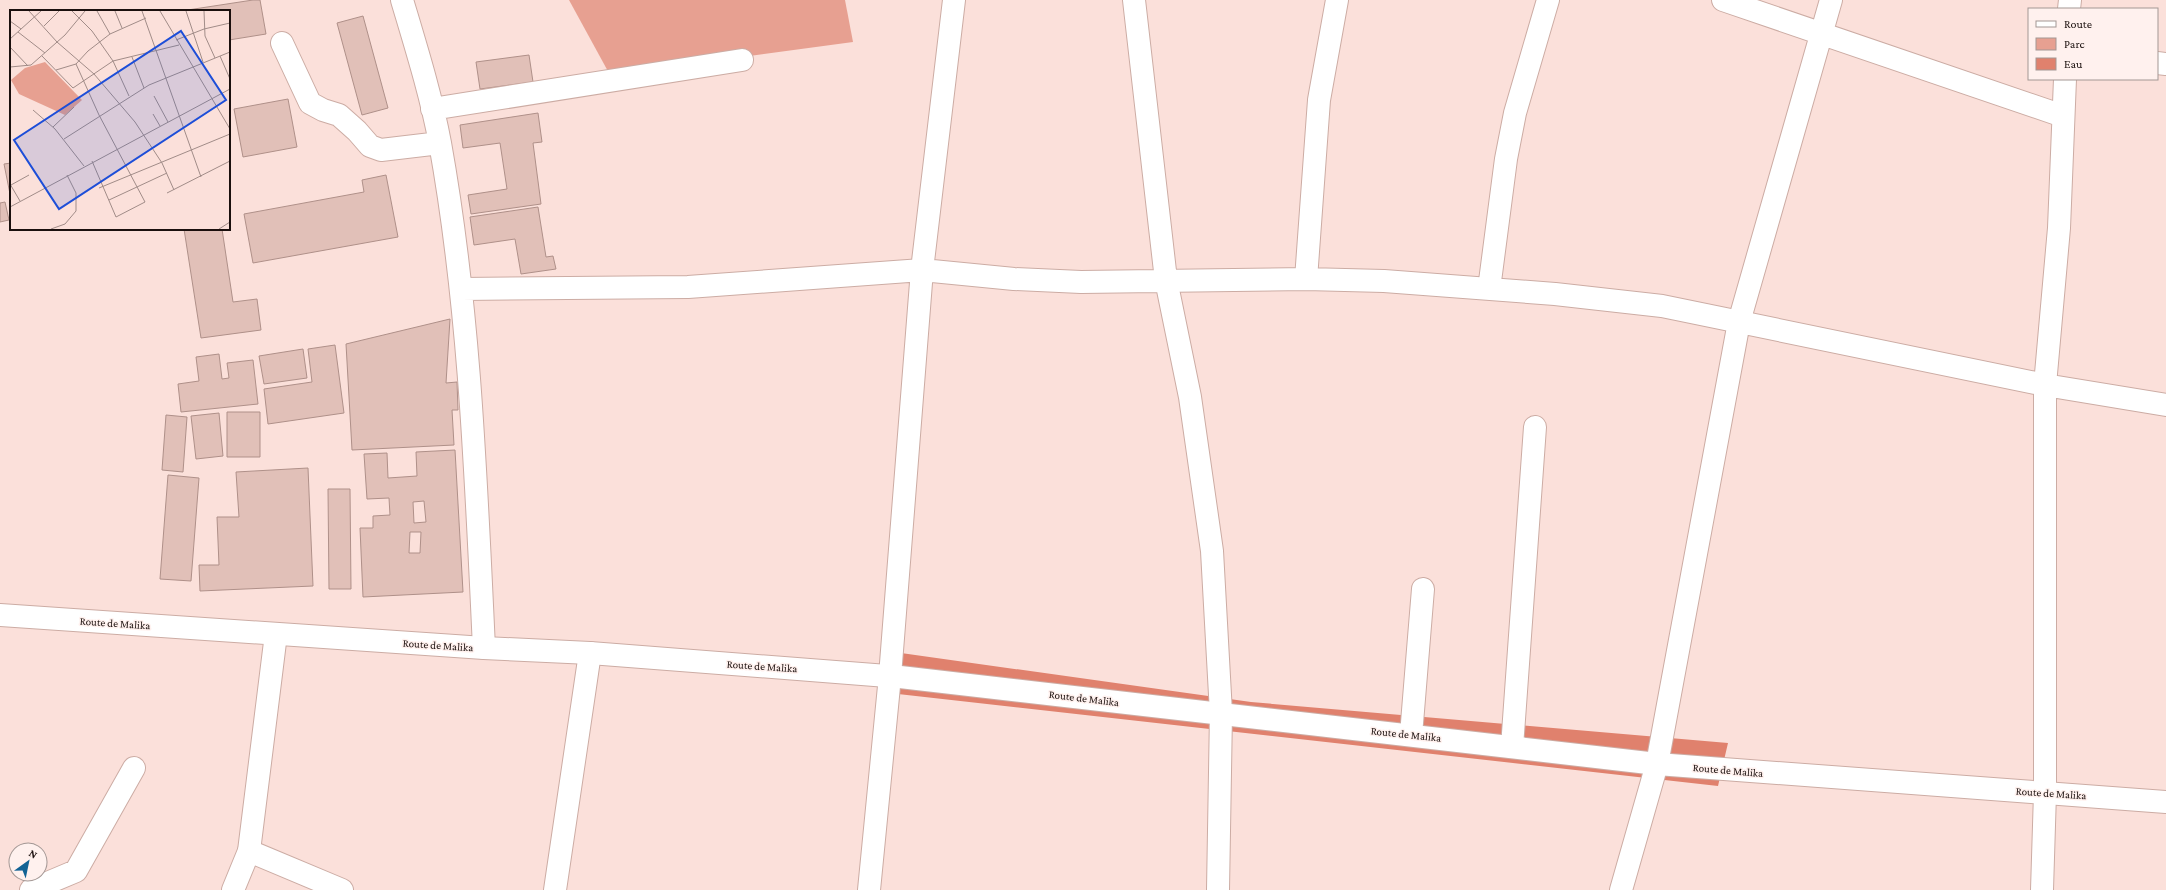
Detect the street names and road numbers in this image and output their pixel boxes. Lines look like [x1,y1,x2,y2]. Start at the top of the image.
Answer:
street label: Route de Malika [79,615,151,631]
street label: Route de Malika [402,637,474,653]
street label: Route de Malika [726,658,798,674]
street label: Route de Malika [1048,688,1120,708]
street label: Route de Malika [1370,724,1442,744]
street label: Route de Malika [1692,761,1764,779]
street label: Route de Malika [2015,785,2087,801]

